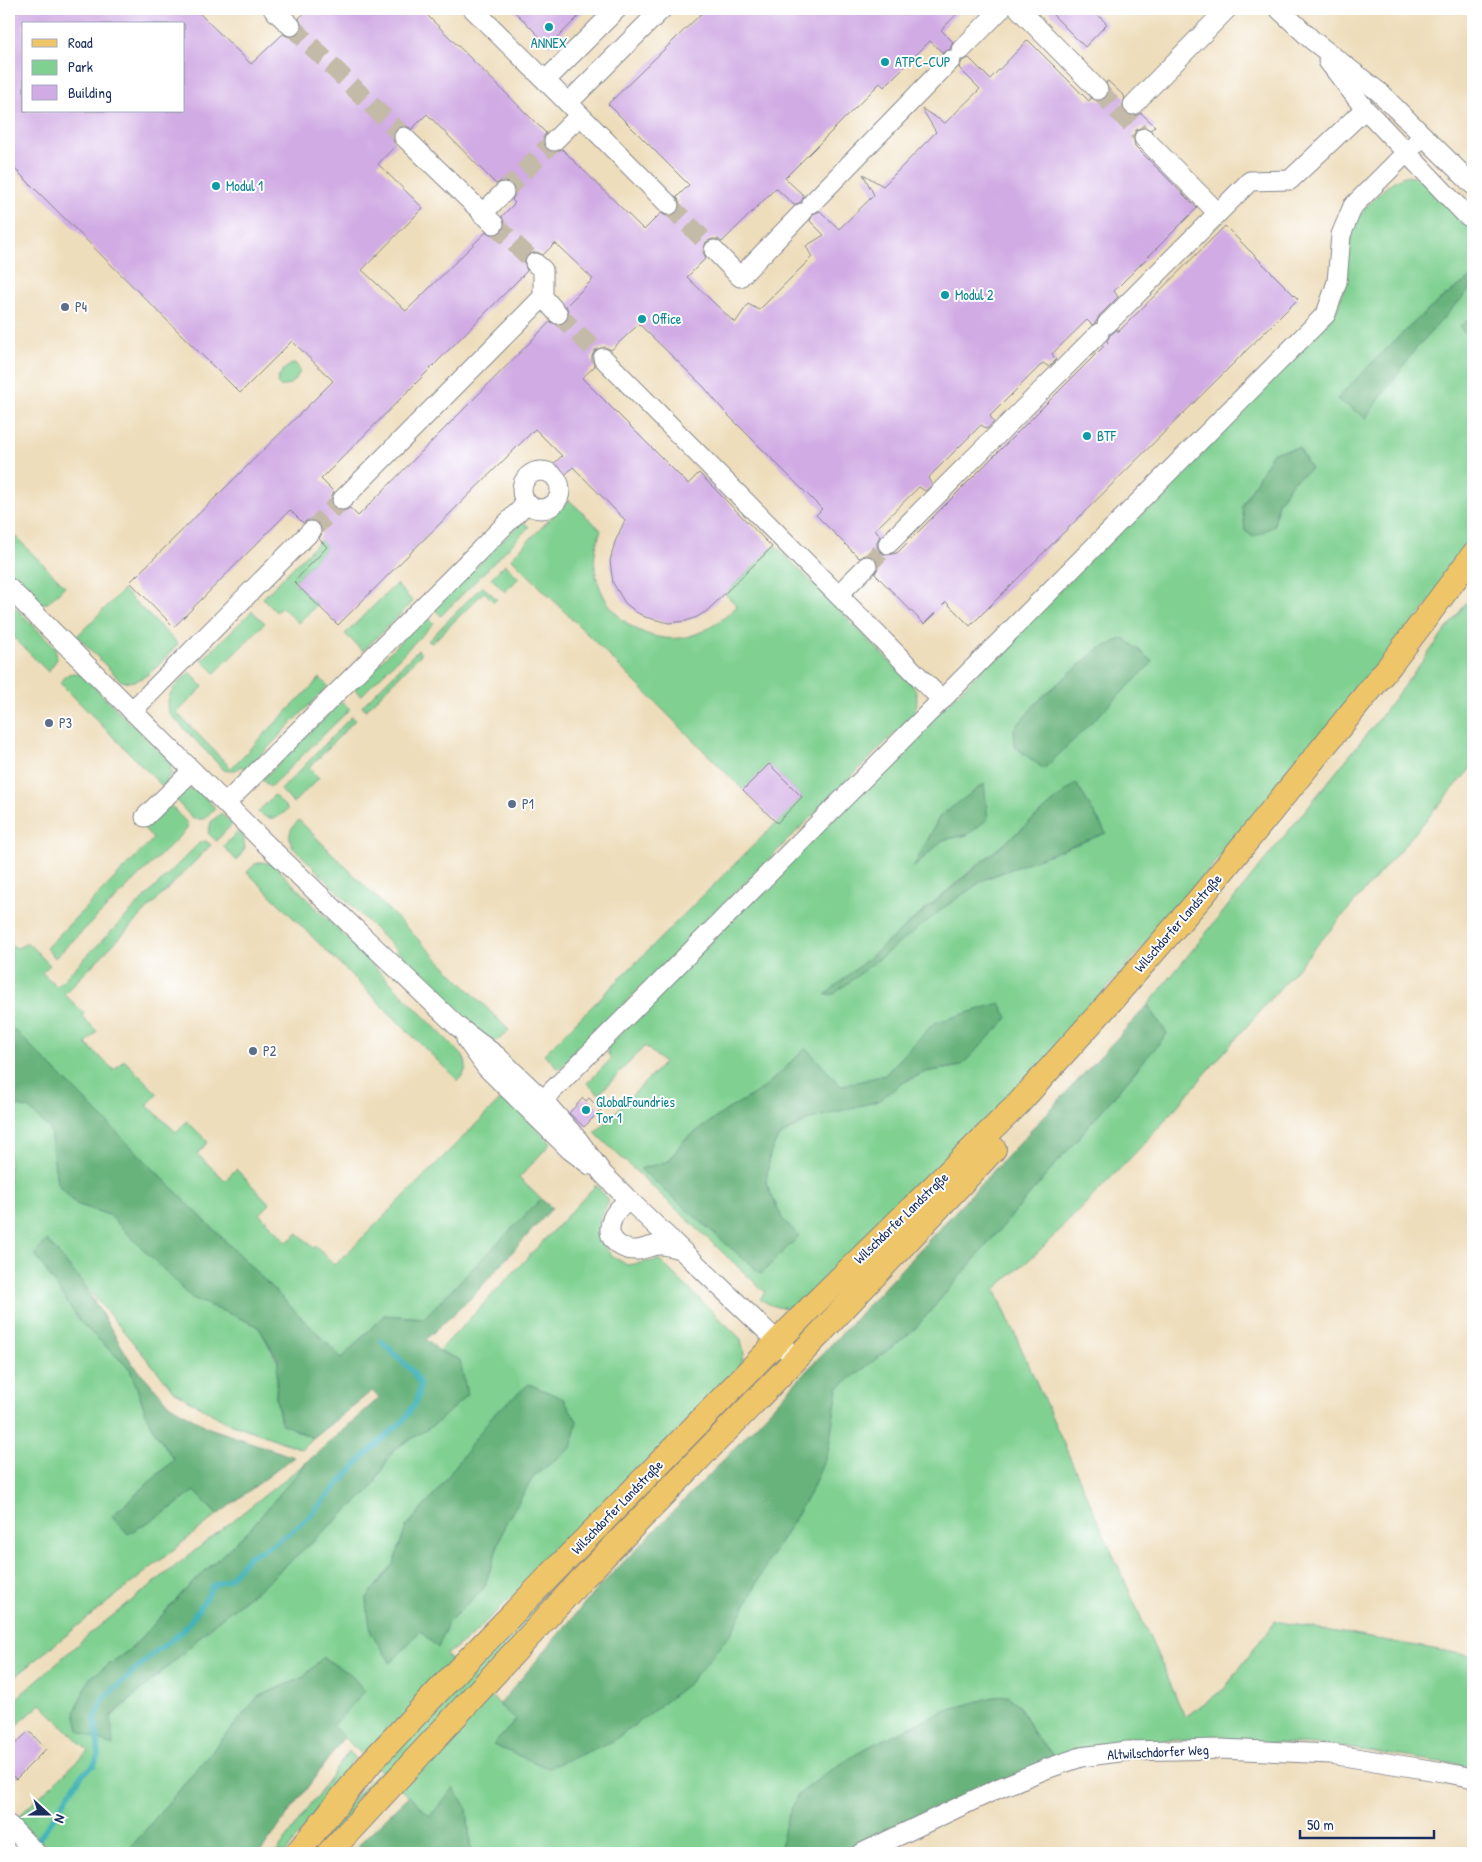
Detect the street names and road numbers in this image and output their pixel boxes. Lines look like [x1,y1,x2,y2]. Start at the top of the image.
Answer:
street label: Wilschdorfer Landstraße [1130,869,1227,977]
street label: Wilschdorfer Landstraße [849,1167,953,1268]
street label: Wilschdorfer Landstraße [567,1455,668,1559]
street label: Altwilschdorfer Weg [1107,1739,1209,1765]

